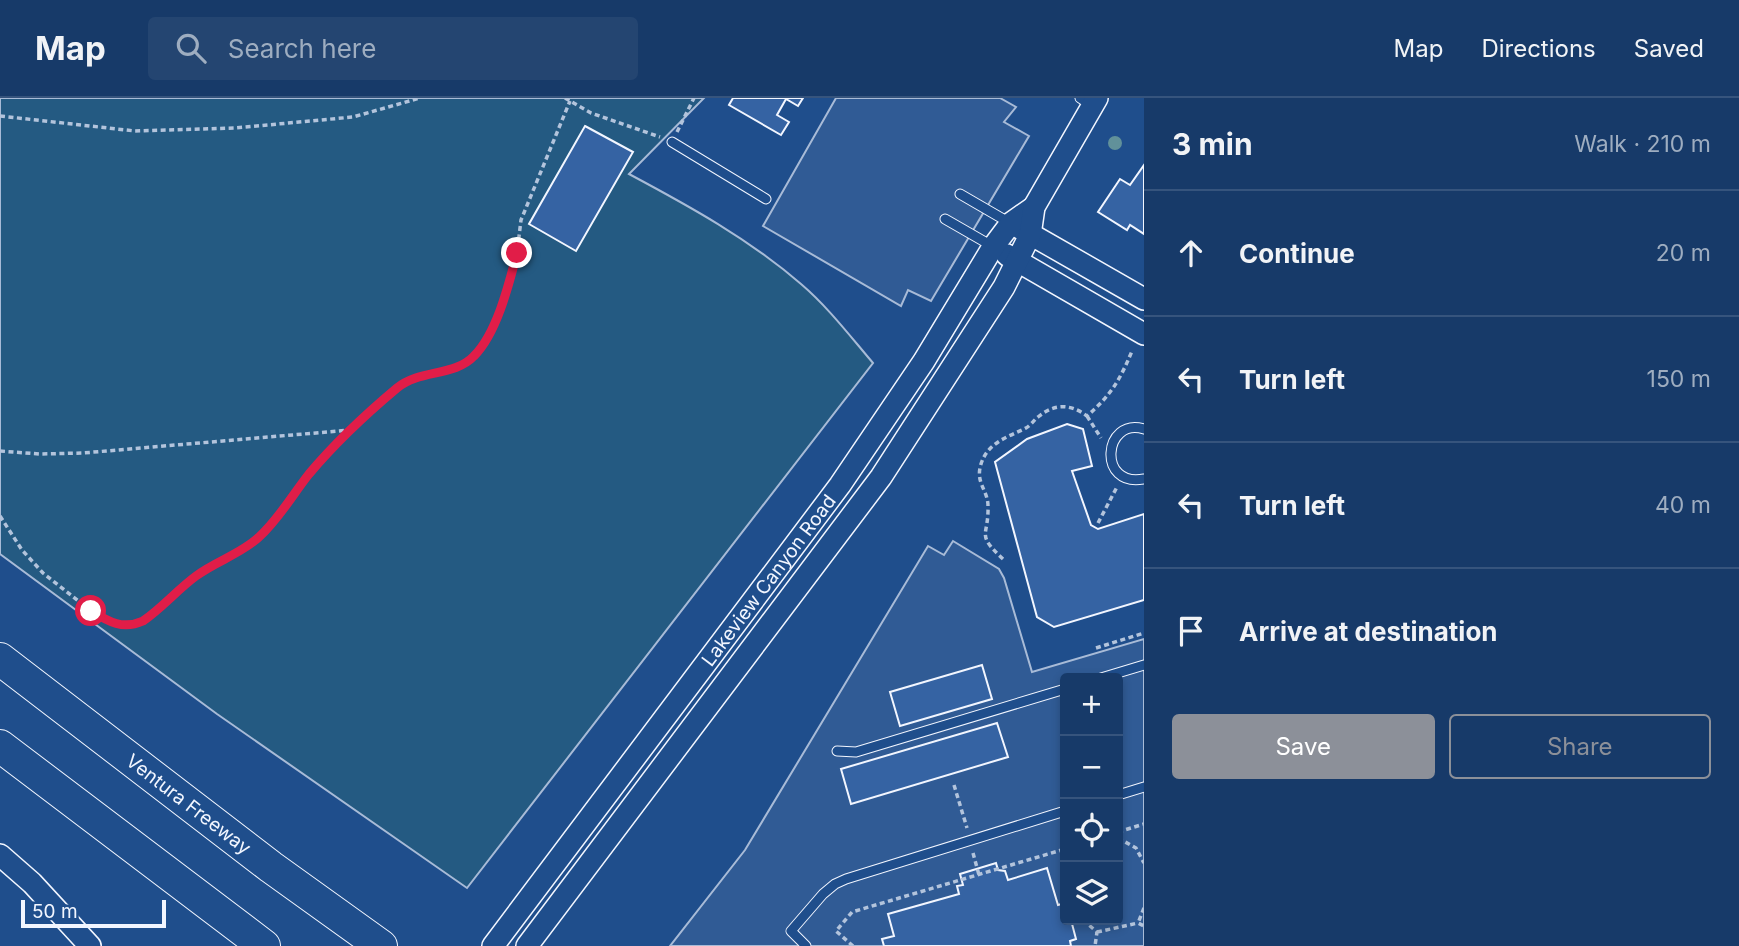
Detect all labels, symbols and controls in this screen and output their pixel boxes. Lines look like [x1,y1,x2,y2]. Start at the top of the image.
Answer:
search box [148,17,638,80]
text: Map [35,28,106,68]
icon: search [172,29,210,67]
text: Search here [228,33,376,64]
text: Map [1394,34,1443,63]
text: Directions [1481,34,1596,63]
text: Saved [1634,34,1704,63]
text: 3 min [1172,126,1253,162]
text: Walk · 210 m [1574,130,1711,158]
icon: ahead [1172,234,1210,272]
route end [501,237,532,268]
text: Continue [1239,238,1355,269]
text: 20 m [1656,239,1711,267]
icon: left [1172,360,1210,398]
text: Turn left [1239,364,1345,395]
text: 150 m [1647,365,1711,393]
icon: left [1172,486,1210,524]
street label: Lakeview Canyon Road [697,490,841,671]
text: Turn left [1239,490,1345,521]
text: 40 m [1655,491,1711,519]
route start [75,595,106,626]
icon: arrive [1172,612,1210,650]
text: Arrive at destination [1239,616,1498,647]
map controls [1060,673,1123,925]
button: + [1060,673,1123,736]
button: Save [1172,714,1435,779]
button: Share [1449,714,1711,779]
button: − [1060,736,1123,799]
street label: Ventura Freeway [122,749,256,860]
button: locate [1060,799,1123,862]
button: layers [1060,862,1123,925]
scale bar [21,897,166,929]
text: 50 m [32,900,78,923]

